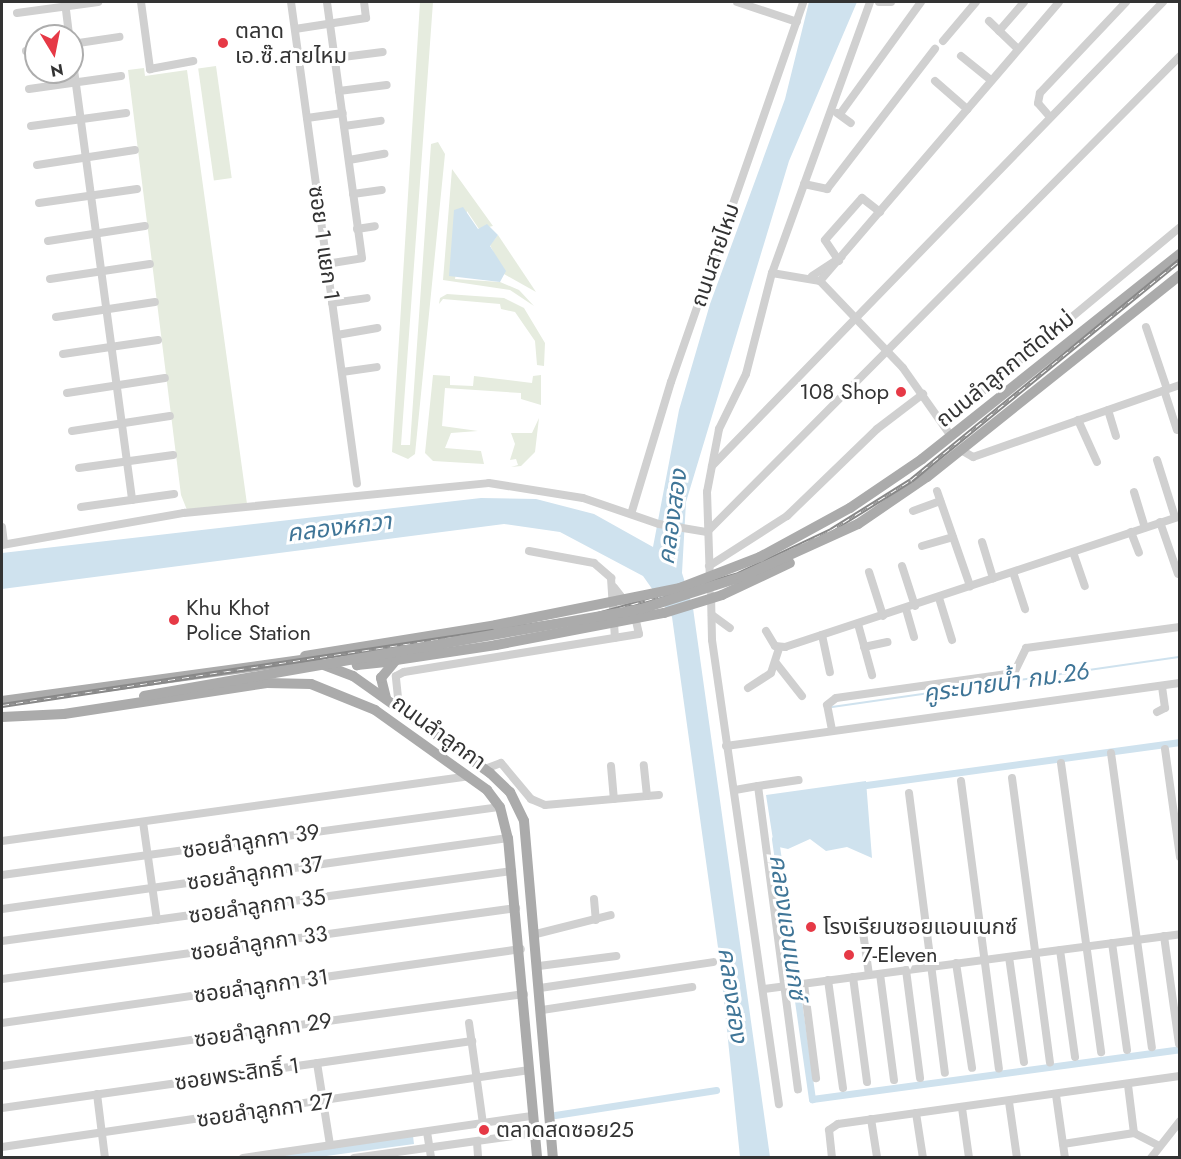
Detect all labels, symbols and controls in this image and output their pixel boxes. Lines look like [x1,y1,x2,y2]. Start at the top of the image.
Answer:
place label: ตลาด เอ.ซ๊.สายไหม [235,17,347,68]
north arrow [24,24,84,84]
marker: ตลาด เอ.ซ๊.สายไหม [216,36,230,50]
text: N [49,58,65,83]
street label: ซอย 1 แยก 1 [303,184,345,302]
street label: ถนนสายไหม [685,200,745,310]
street label: ถนนลำลูกกาตัดใหม่ [931,305,1079,433]
place label: 108 Shop [799,379,889,405]
marker: 108 Shop [894,385,908,399]
water label: คลองสอง [651,468,693,566]
water label: คลองหกวา [285,506,393,548]
place label: Khu Khot Police Station [186,594,311,646]
marker: Khu Khot Police Station [167,613,181,627]
water label: คูระบายน้ำ กม.26 [921,656,1091,708]
street label: ถนนลำลูกกา [387,689,491,775]
street label: ซอยลำลูกกา 39 [181,818,321,864]
street label: ซอยลำลูกกา 37 [185,850,325,896]
water label: คลองแอนเนกซ์ [764,853,812,1001]
street label: ซอยลำลูกกา 35 [187,883,327,929]
place label: โรงเรียนซอยแอนเนกซ์ [823,914,1017,940]
street label: ซอยลำลูกกา 33 [189,920,329,966]
marker: โรงเรียนซอยแอนเนกซ์ [804,920,818,934]
place label: 7-Eleven [861,942,938,968]
water label: คลองสอง [712,946,754,1044]
marker: 7-Eleven [842,948,856,962]
street label: ซอยลำลูกกา 31 [192,963,330,1009]
street label: ซอยลำลูกกา 29 [192,1007,334,1053]
street label: ซอยพระสิทธิ์ 1 [173,1052,301,1096]
street label: ซอยลำลูกกา 27 [195,1087,335,1133]
place label: ตลาดสดซอย25 [496,1117,634,1143]
marker: ตลาดสดซอย25 [477,1123,491,1137]

